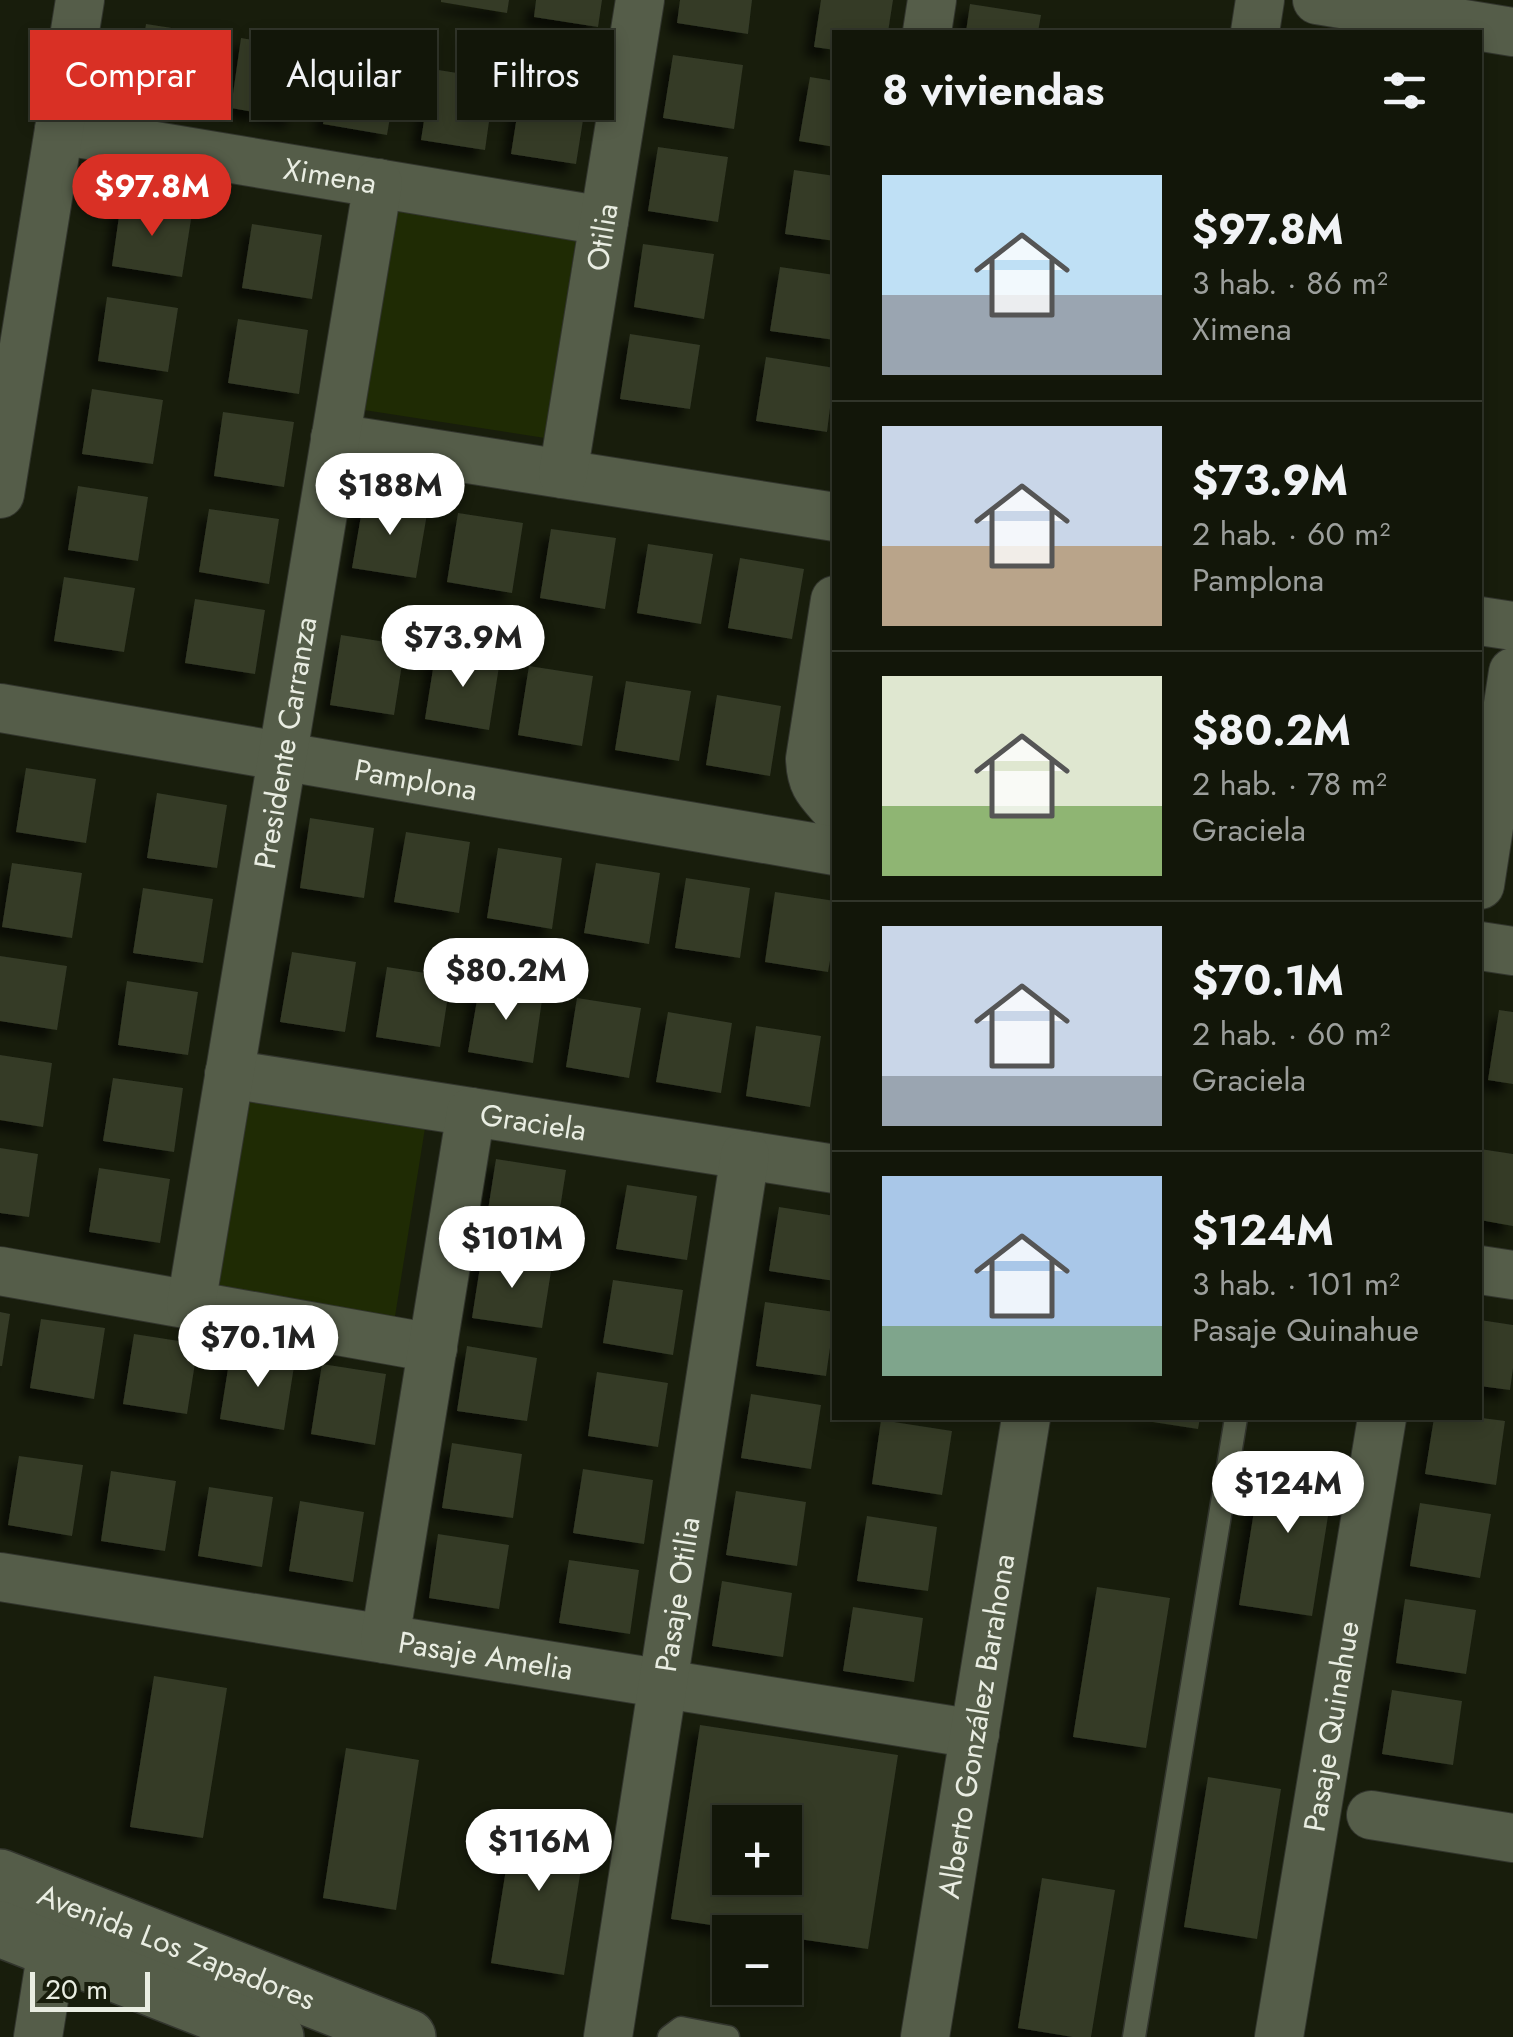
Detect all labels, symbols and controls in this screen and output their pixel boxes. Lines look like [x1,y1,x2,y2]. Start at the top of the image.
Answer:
chip: Comprar [30,30,231,120]
chip: Alquilar [251,30,437,120]
chip: Filtros [457,30,614,120]
text: 8 viviendas [882,60,1104,121]
icon: filters [1377,63,1432,118]
street label: Ximena [281,146,380,204]
pin: $97.8M [71,154,233,239]
text: $97.8M [94,163,210,209]
text: $97.8M [1192,199,1343,260]
street label: Otilia [575,200,628,274]
icon: home [962,215,1082,335]
text: 3 hab. · 86 m² [1192,260,1388,306]
text: Ximena [1192,306,1292,352]
text: $73.9M [1192,450,1348,511]
pin: $188M [320,453,460,538]
text: $188M [338,462,442,508]
icon: home [962,466,1082,586]
text: 2 hab. · 60 m² [1192,511,1390,557]
text: Pamplona [1192,557,1324,603]
pin: $73.9M [382,605,544,690]
street label: Presidente Carranza [243,613,327,872]
text: $73.9M [404,614,522,660]
text: $80.2M [1192,700,1351,761]
icon: home [962,716,1082,836]
street label: Pamplona [351,748,481,811]
text: 2 hab. · 78 m² [1192,761,1387,807]
text: Graciela [1192,807,1306,853]
pin: $80.2M [425,938,587,1023]
text: $80.2M [446,947,566,993]
text: $70.1M [1192,950,1344,1011]
icon: home [962,966,1082,1086]
text: 2 hab. · 60 m² [1192,1011,1390,1057]
text: Graciela [1192,1057,1306,1103]
street label: Graciela [477,1092,589,1151]
text: $124M [1192,1200,1334,1261]
pin: $101M [442,1206,582,1291]
text: $101M [461,1215,563,1261]
icon: home [962,1216,1082,1336]
text: 3 hab. · 101 m² [1192,1261,1400,1307]
pin: $70.1M [177,1305,339,1390]
text: Pasaje Quinahue [1192,1307,1419,1353]
text: $70.1M [200,1314,316,1360]
pin: $124M [1218,1451,1358,1536]
text: $124M [1234,1460,1342,1506]
street label: Pasaje Otilia [644,1514,710,1675]
street label: Alberto González Barahona [926,1550,1025,1902]
street label: Pasaje Quinahue [1292,1618,1369,1835]
street label: Pasaje Amelia [395,1620,576,1690]
map controls [712,1805,802,2005]
button: + [712,1805,802,1895]
pin: $116M [469,1809,609,1894]
text: $116M [488,1818,590,1864]
street label: Avenida Los Zapadores [32,1873,322,2020]
button: − [712,1915,802,2005]
scale bar [30,1967,150,2012]
text: 20 m [45,1969,108,2010]

